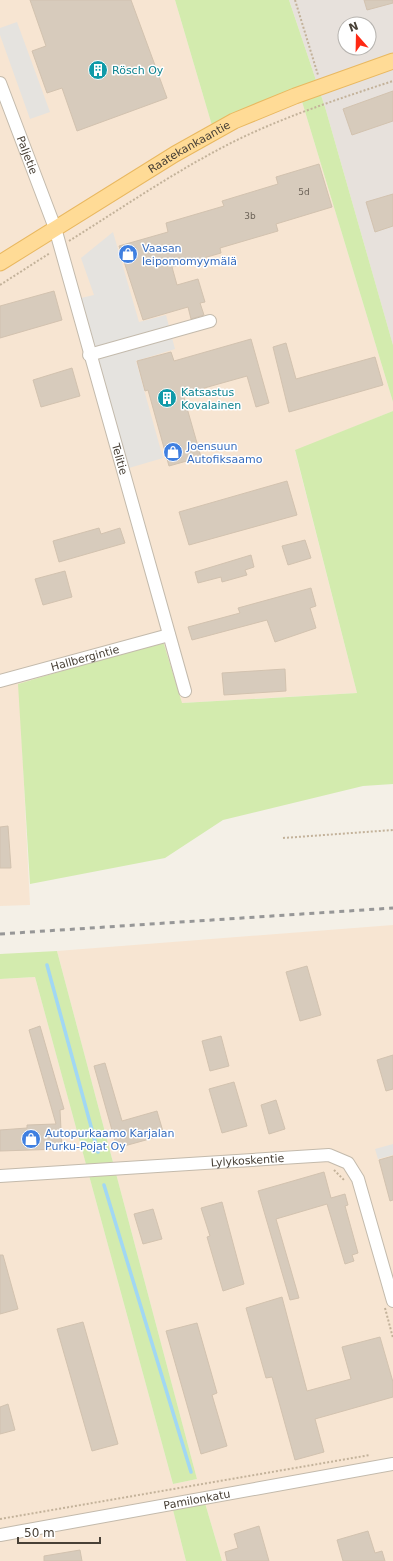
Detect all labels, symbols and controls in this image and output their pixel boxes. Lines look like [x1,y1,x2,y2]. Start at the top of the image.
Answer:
north arrow [337,16,377,56]
text: N [347,19,360,35]
building icon: Rösch Oy [87,59,109,81]
place label: Rösch Oy [112,64,164,77]
street label: Raatekankaantie [146,118,233,176]
street label: Paljetie [14,134,40,176]
house number: 5d [298,187,310,197]
house number: 3b [244,211,256,221]
place label: Vaasan leipomomyymälä [142,242,237,268]
shop icon: Vaasan leipomomyymälä [117,243,139,265]
place label: Katsastus Kovalainen [181,386,241,412]
building icon: Katsastus Kovalainen [156,387,178,409]
place label: Joensuun Autofiksaamo [186,440,263,466]
street label: Telitie [109,441,130,476]
shop icon: Joensuun Autofiksaamo [162,441,184,463]
street label: Hallbergintie [49,643,121,674]
place label: Autopurkaamo Karjalan Purku-Pojat Oy [45,1127,174,1153]
shop icon: Autopurkaamo Karjalan Purku-Pojat Oy [20,1128,42,1150]
street label: Lylykoskentie [210,1152,285,1170]
street label: Pamilonkatu [162,1488,231,1512]
scale bar [18,1519,100,1545]
text: 50 m [24,1526,55,1540]

